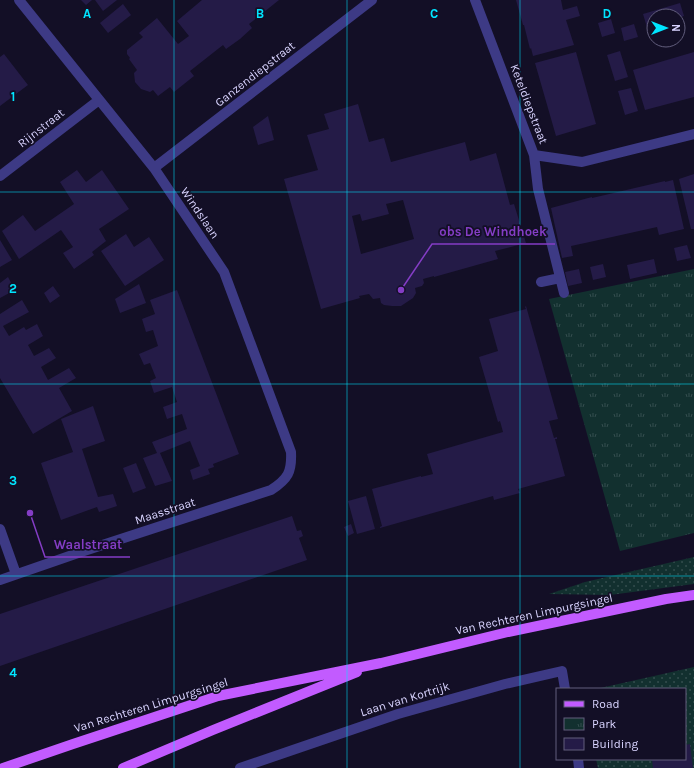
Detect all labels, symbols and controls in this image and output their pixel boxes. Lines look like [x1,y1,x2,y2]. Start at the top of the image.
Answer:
text: A [83,6,91,21]
text: B [256,6,264,21]
text: C [430,6,438,21]
text: D [603,6,612,21]
north arrow [646,8,686,48]
text: N [669,24,682,32]
street label: Ganzendiepstraat [212,38,298,110]
street label: Keteldiepstraat [507,62,551,146]
text: 1 [11,89,15,104]
street label: Rijnstraat [15,105,67,150]
street label: Windslaan [178,185,222,241]
callout: obs De Windhoek [432,219,555,244]
text: obs De Windhoek [439,224,547,239]
text: 2 [9,281,17,296]
text: 3 [9,473,17,488]
street label: Maasstraat [133,495,197,527]
callout: Waalstraat [45,532,130,557]
text: Waalstraat [54,537,122,552]
street label: Van Rechteren Limpurgsingel [454,590,614,638]
text: 4 [9,665,17,680]
street label: Van Rechteren Limpurgsingel [72,675,230,735]
street label: Laan van Kortrijk [359,679,452,719]
legend [556,688,686,760]
text: Road [592,697,620,711]
text: Park [592,717,617,731]
text: Building [592,737,639,751]

